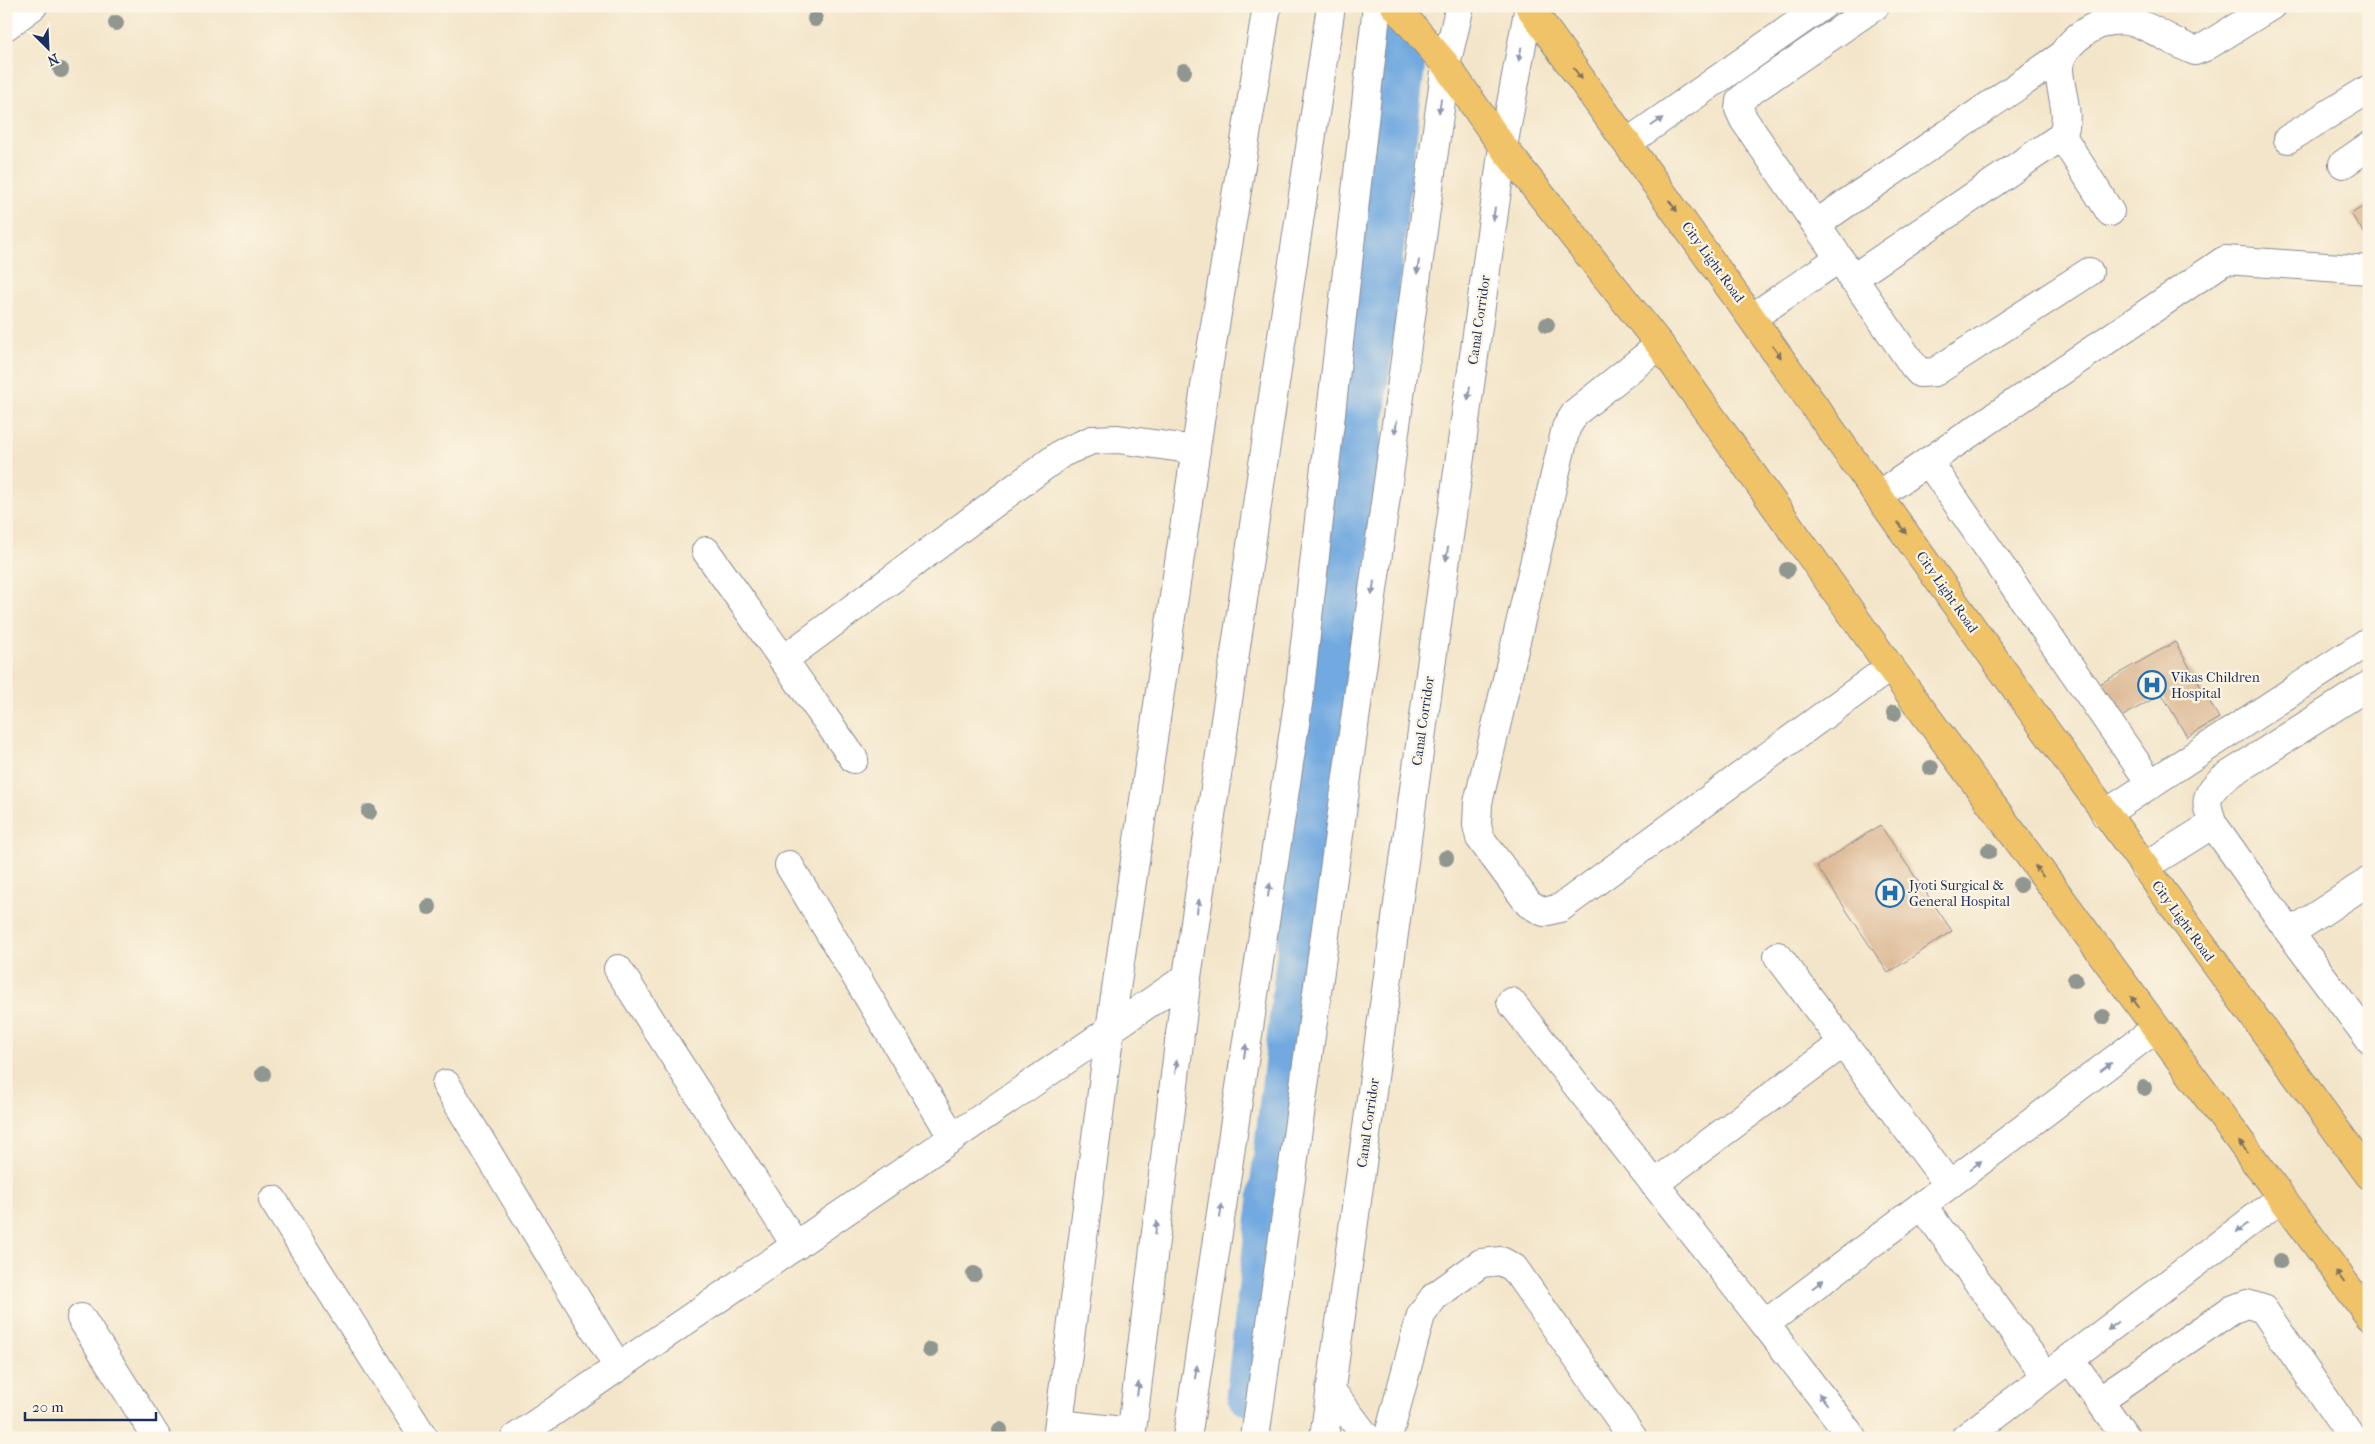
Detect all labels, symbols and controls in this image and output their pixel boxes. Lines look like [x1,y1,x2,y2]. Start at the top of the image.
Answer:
north arrow [22,22,72,72]
one-way arrow [1516,47,1524,63]
text: N [44,49,61,69]
one-way arrow [1572,67,1583,80]
one-way arrow [1436,98,1444,114]
one-way arrow [1650,117,1663,127]
one-way arrow [1667,199,1678,212]
one-way arrow [1489,207,1497,223]
street label: City Light Road [1678,218,1748,306]
one-way arrow [1414,259,1422,275]
street label: Canal Corridor [1464,274,1494,366]
one-way arrow [1772,345,1783,358]
one-way arrow [1465,385,1473,401]
one-way arrow [1391,420,1399,436]
one-way arrow [1897,521,1907,534]
one-way arrow [1442,546,1450,562]
street label: City Light Road [1913,548,1982,636]
one-way arrow [1369,581,1377,597]
place label: Vikas Children Hospital [2170,669,2260,702]
hospital icon: Vikas Children Hospital [2137,670,2167,700]
street label: Canal Corridor [1408,675,1438,767]
one-way arrow [2034,864,2044,878]
place label: Jyoti Surgical & General Hospital [1908,877,2010,910]
street label: City Light Road [2148,877,2218,965]
hospital icon: Jyoti Surgical & General Hospital [1875,878,1905,908]
one-way arrow [1266,882,1274,898]
one-way arrow [1194,897,1202,913]
one-way arrow [2130,996,2140,1009]
one-way arrow [1241,1042,1249,1058]
one-way arrow [1172,1058,1180,1074]
one-way arrow [2099,1061,2112,1072]
street label: Canal Corridor [1353,1077,1383,1169]
one-way arrow [2237,1141,2248,1154]
one-way arrow [1969,1159,1982,1170]
one-way arrow [1217,1203,1225,1219]
one-way arrow [1152,1220,1160,1236]
one-way arrow [2235,1223,2249,1233]
one-way arrow [2334,1271,2345,1284]
one-way arrow [1811,1278,1824,1289]
one-way arrow [2106,1321,2120,1331]
one-way arrow [1193,1364,1201,1380]
one-way arrow [1134,1381,1142,1397]
scale bar [25,1389,156,1421]
one-way arrow [1818,1393,1829,1406]
text: 20 m [32,1398,64,1416]

